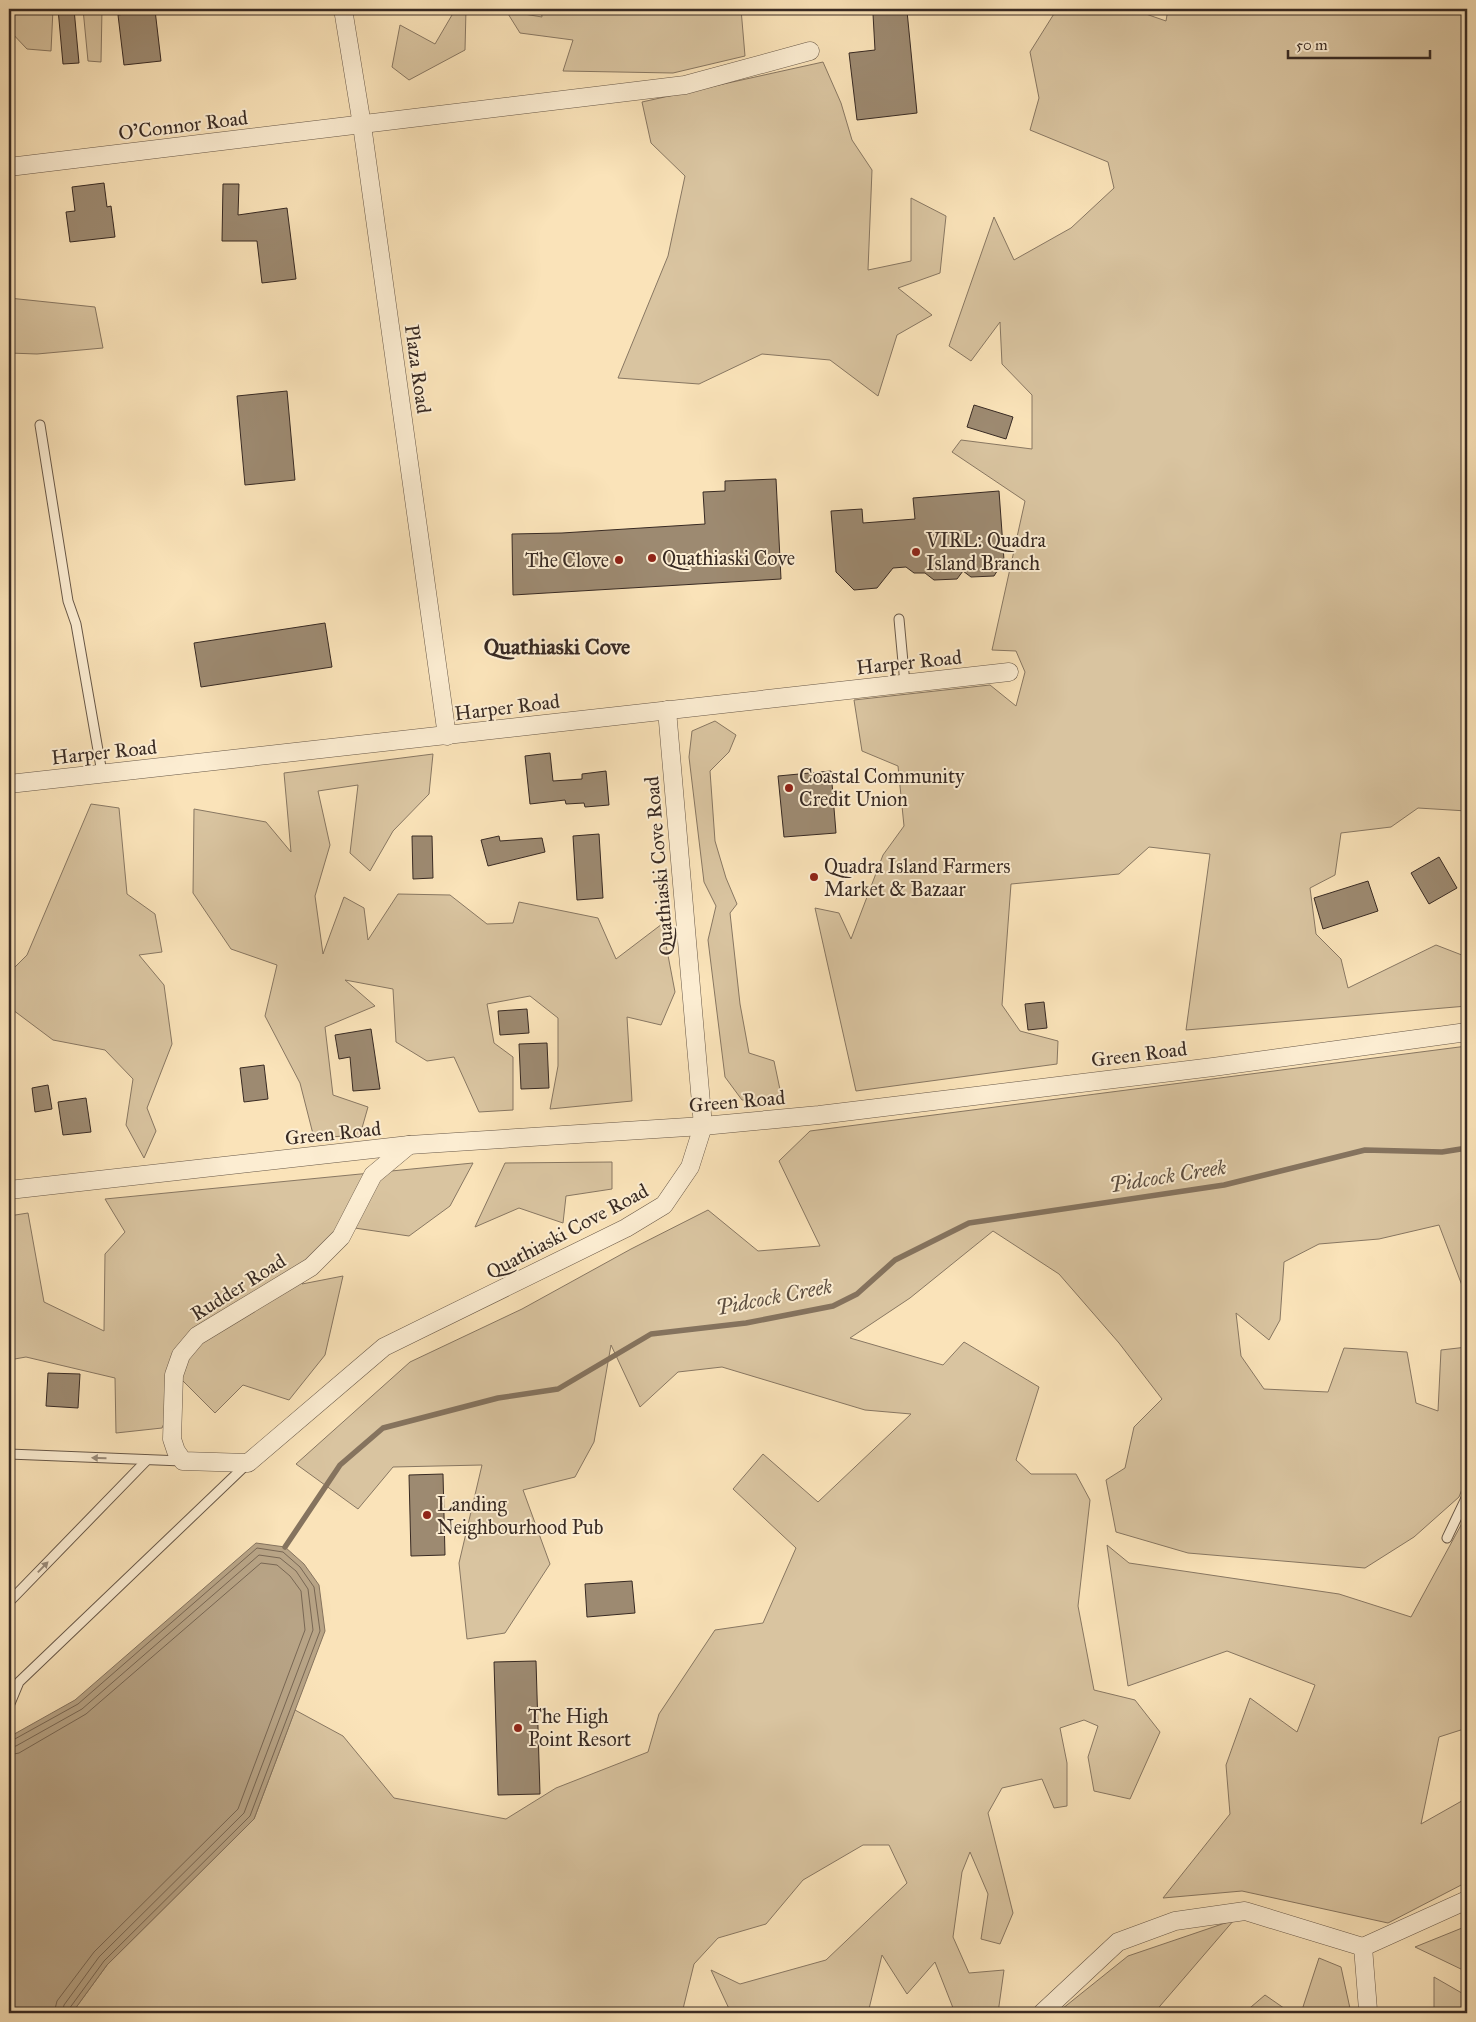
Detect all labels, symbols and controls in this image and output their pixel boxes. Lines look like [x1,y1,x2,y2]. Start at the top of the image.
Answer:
scale bar [1288,28,1431,60]
text: 50 m [1296,36,1328,54]
street label: O'Connor Road [117,105,249,145]
street label: Plaza Road [400,323,436,415]
place label: VIRL: Quadra Island Branch [925,528,1046,575]
place label: Quathiaski Cove [662,546,795,570]
marker: VIRL: Quadra Island Branch [910,546,922,558]
place label: The Clove [525,548,609,572]
marker: Quathiaski Cove [646,552,658,564]
marker: The Clove [613,554,625,566]
district label: Quathiaski Cove [484,633,630,660]
street label: Harper Road [855,645,963,679]
street label: Harper Road [453,689,561,725]
street label: Harper Road [50,735,158,769]
place label: Coastal Community Credit Union [799,764,965,811]
street label: Quathiaski Cove Road [639,775,679,957]
marker: Coastal Community Credit Union [783,782,795,794]
place label: Quadra Island Farmers Market & Bazaar [824,854,1011,901]
marker: Quadra Island Farmers Market & Bazaar [808,871,820,883]
street label: Green Road [1090,1036,1188,1072]
street label: Green Road [688,1085,786,1117]
street label: Green Road [284,1116,382,1150]
water label: Pidcock Creek [1108,1154,1229,1198]
street label: Quathiaski Cove Road [482,1178,652,1284]
street label: Rudder Road [186,1248,290,1326]
water label: Pidcock Creek [714,1273,835,1321]
one-way arrow [90,1454,106,1462]
place label: Landing Neighbourhood Pub [437,1492,604,1540]
marker: Landing Neighbourhood Pub [421,1509,433,1521]
one-way arrow [37,1561,49,1573]
place label: The High Point Resort [528,1704,631,1751]
marker: The High Point Resort [512,1722,524,1734]

